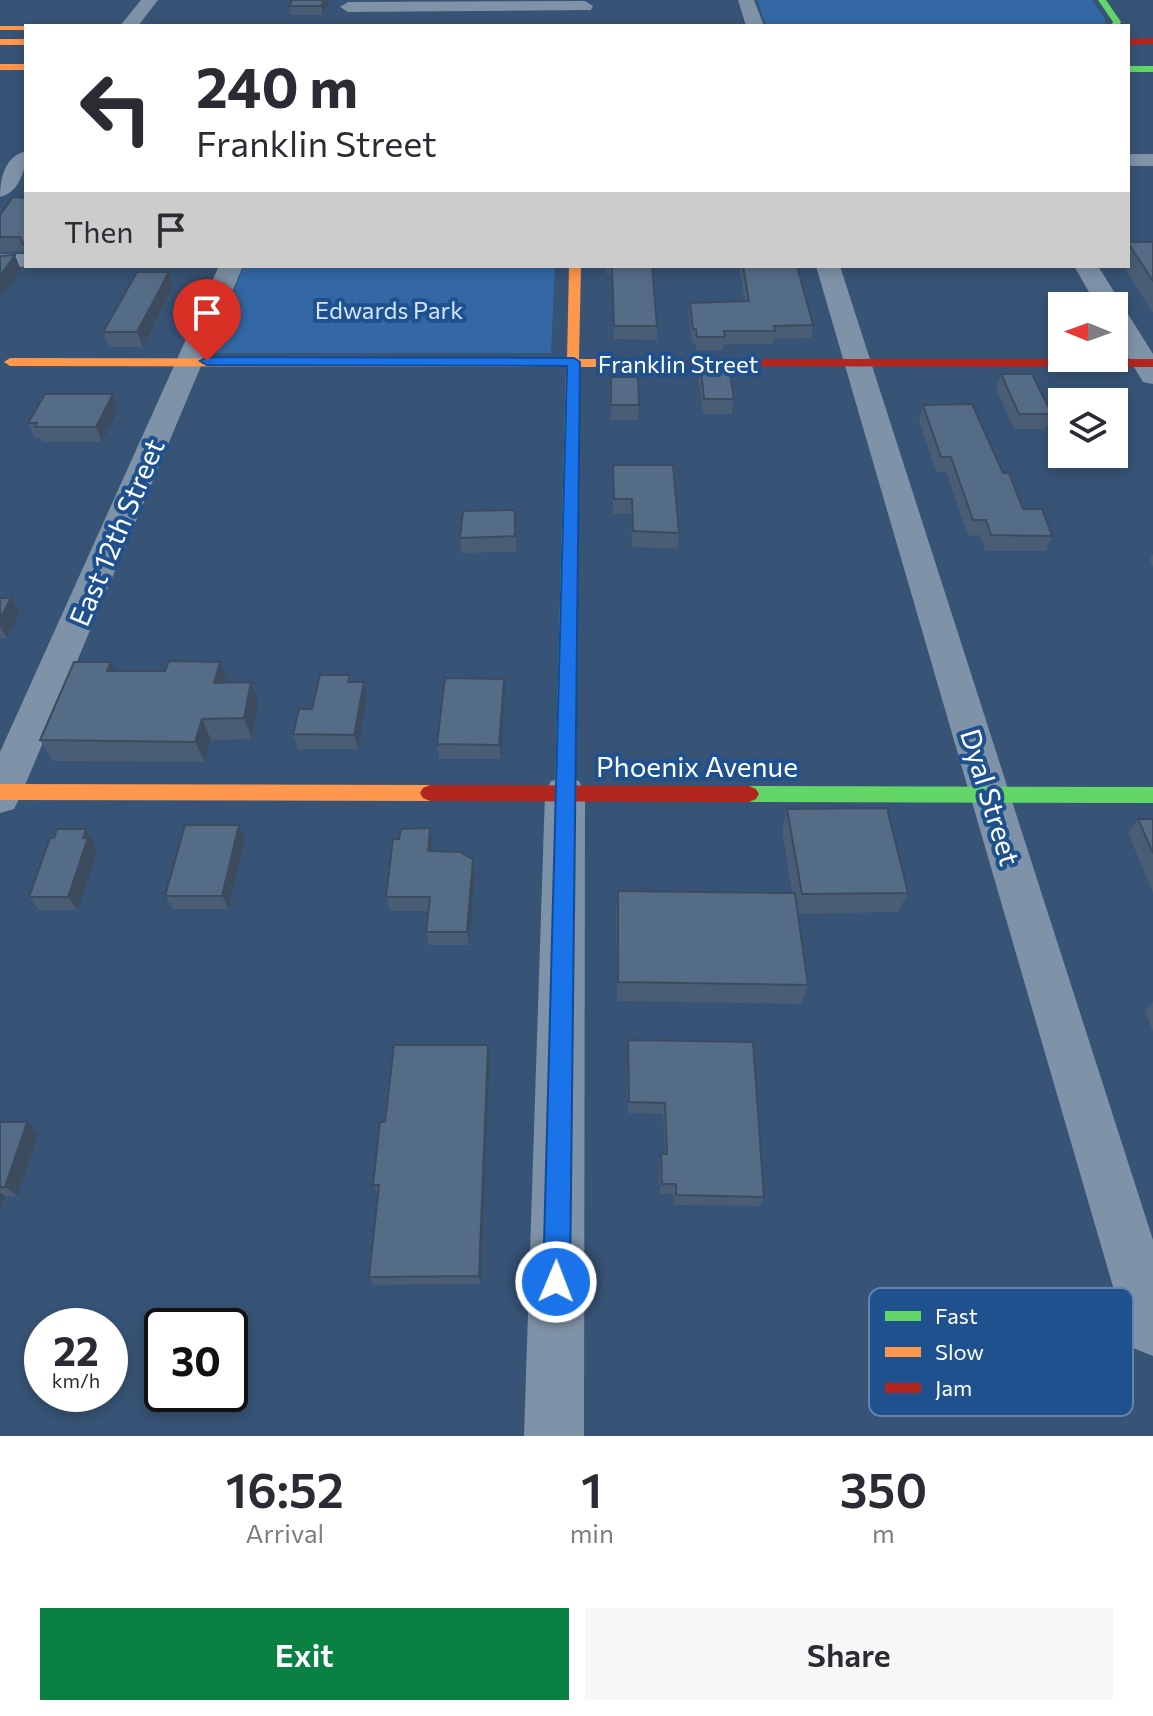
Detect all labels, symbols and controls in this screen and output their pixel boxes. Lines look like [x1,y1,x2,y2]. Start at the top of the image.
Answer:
text: 240 m [196,51,358,120]
icon: left [64,56,168,160]
text: Franklin Street [196,120,437,164]
icon: arrive [149,208,193,252]
text: Then [64,212,133,249]
pin [173,279,241,361]
icon: arrive [185,291,229,335]
north arrow [1048,292,1128,372]
map controls [1048,292,1128,468]
park label: Edwards Park [315,295,463,324]
street label: Franklin Street [598,349,758,378]
button: layers [1048,388,1128,468]
street label: East 12th Street [61,433,171,631]
street label: Dyal Street [954,725,1028,869]
street label: Phoenix Avenue [596,749,798,783]
position arrow [514,1240,598,1324]
legend [869,1288,1133,1416]
text: Fast [935,1302,978,1329]
speed limit sign: 30 [144,1308,248,1412]
text: 22 [53,1325,99,1374]
text: Slow [935,1338,984,1365]
text: km/h [52,1368,100,1392]
text: Jam [935,1374,972,1401]
text: 16:52 [226,1459,344,1518]
text: 1 [581,1459,602,1518]
text: 350 [840,1459,927,1518]
text: Arrival [245,1517,324,1548]
text: min [570,1517,614,1548]
text: m [872,1517,895,1548]
button: Exit [40,1608,569,1700]
button: Share [585,1608,1113,1700]

